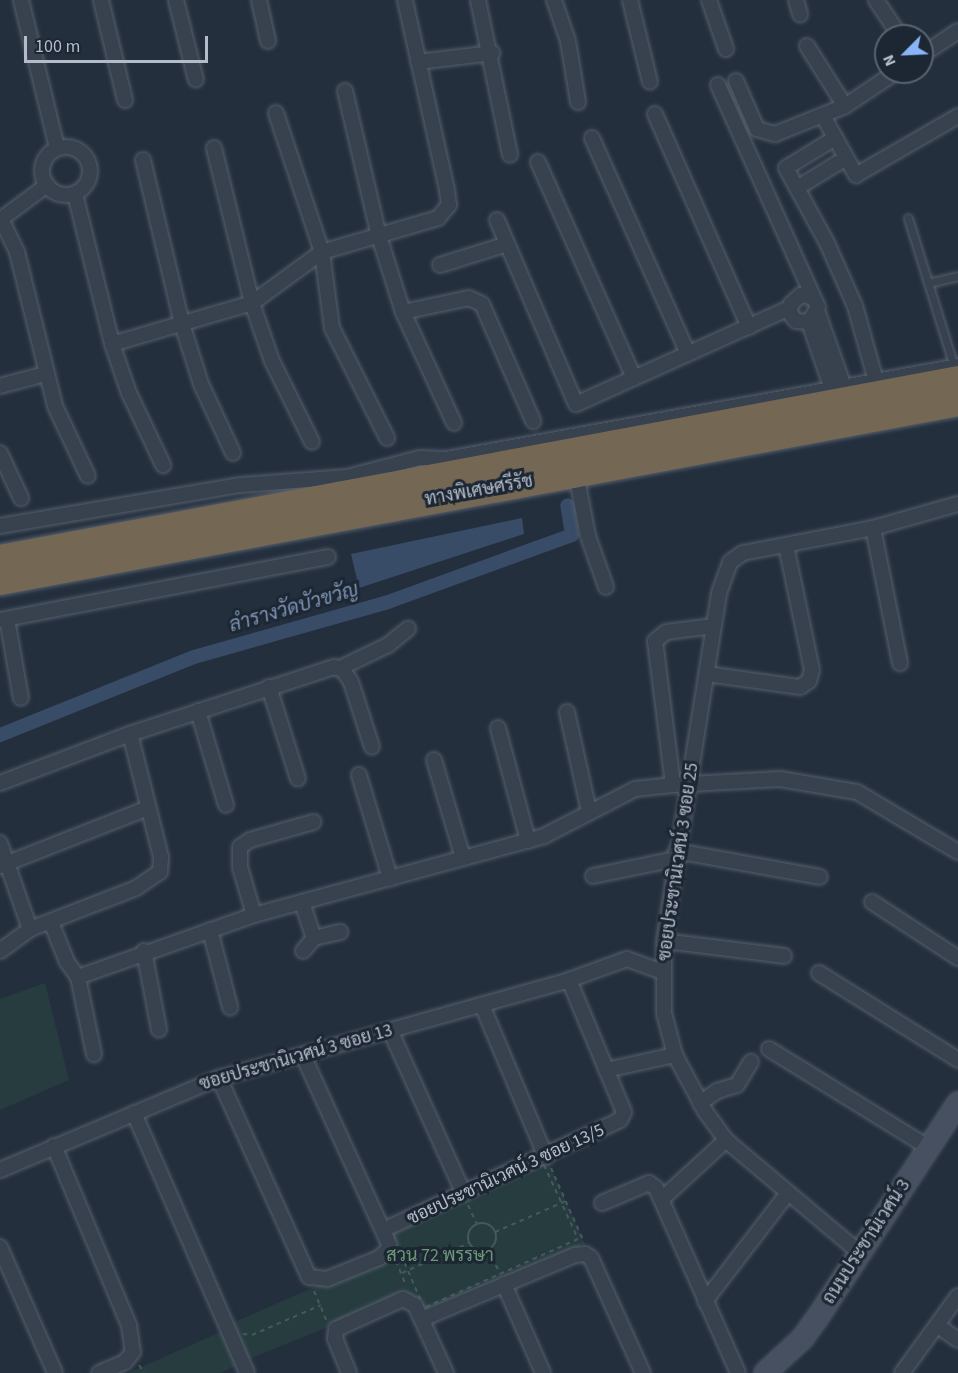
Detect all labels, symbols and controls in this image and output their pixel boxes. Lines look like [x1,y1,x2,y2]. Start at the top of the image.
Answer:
scale bar [27,24,212,62]
north arrow [874,24,934,84]
text: 100 m [35,34,80,59]
text: N [877,51,902,70]
street label: ทางพิเศษศรีรัช [423,471,535,511]
water label: ลำรางวัดบัวขวัญ [226,578,362,638]
street label: ซอยประชานิเวศน์ 3 ซอย 25 [654,762,704,962]
street label: ซอยประชานิเวศน์ 3 ซอย 13 [197,1020,395,1096]
street label: ซอยประชานิเวศน์ 3 ซอย 13/5 [404,1120,608,1230]
street label: ถนนประชานิเวศน์ 3 [819,1176,915,1308]
park label: สวน 72 พรรษา [386,1245,494,1267]

